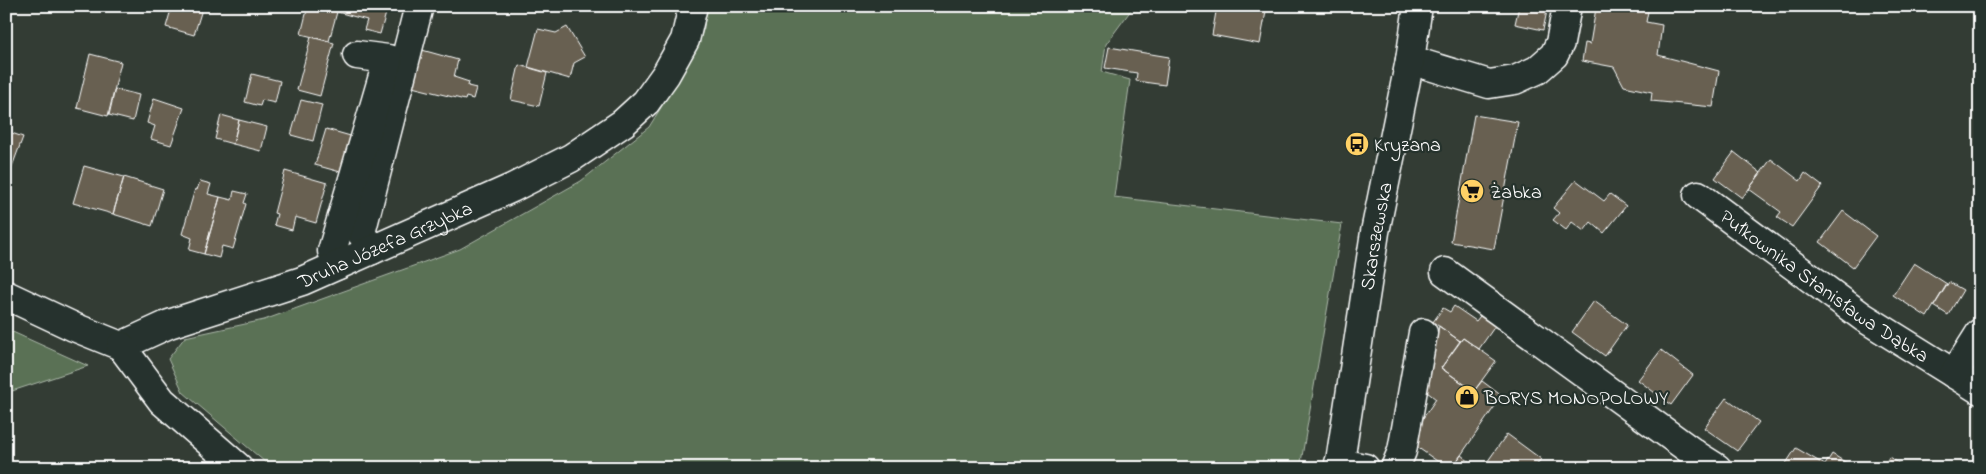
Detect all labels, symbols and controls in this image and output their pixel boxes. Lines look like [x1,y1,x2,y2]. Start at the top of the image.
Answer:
bus stop icon: Kryzana [1344,131,1370,157]
place label: Kryzana [1374,132,1441,161]
supermarket icon: Żabka [1459,178,1485,204]
place label: Żabka [1490,179,1542,208]
street label: Skarszewska [1354,180,1402,292]
street label: Druha Józefa Grzybka [293,195,478,298]
street label: Pułkownika Stanisława Dąbka [1713,204,1934,372]
shop icon: BORYS MONOPOLOWY [1454,384,1480,410]
place label: BORYS MONOPOLOWY [1483,385,1668,414]

